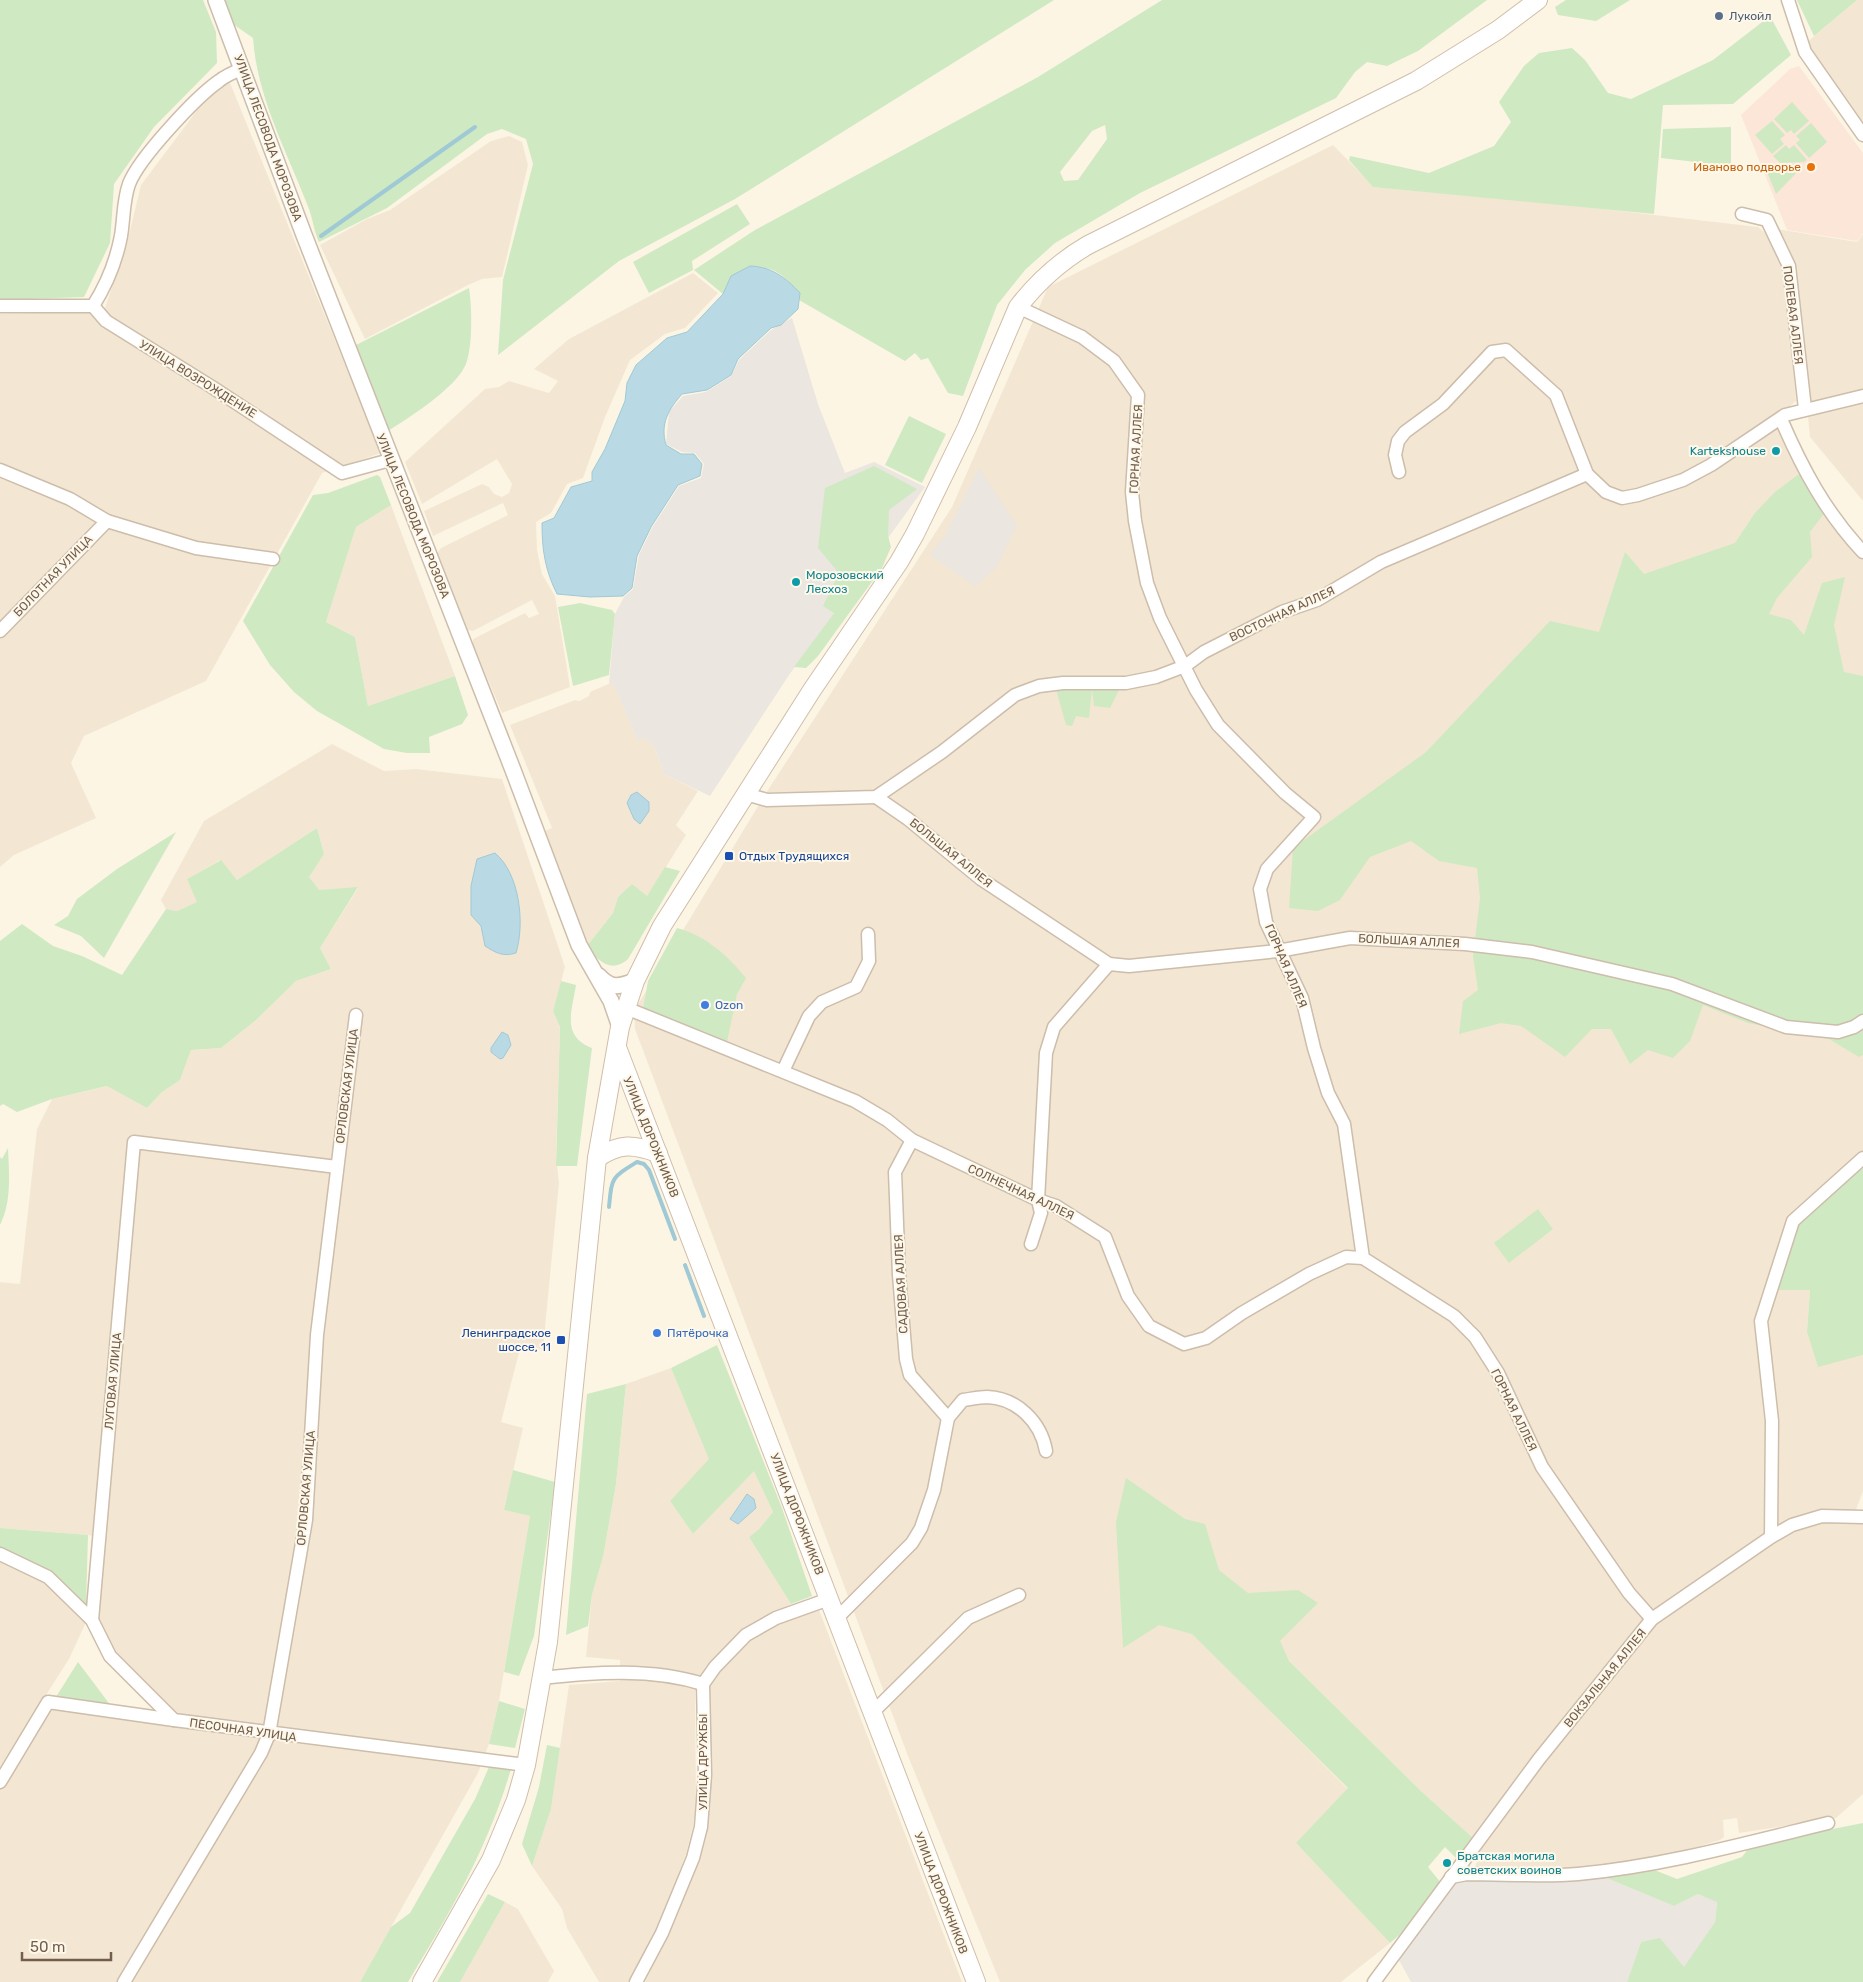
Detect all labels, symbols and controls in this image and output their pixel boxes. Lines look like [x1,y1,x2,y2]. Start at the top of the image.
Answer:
place label: Лукойл [1729,9,1771,23]
marker: Лукойл [1713,10,1725,22]
street label: УЛИЦА ЛЕСОВОДА МОРОЗОВА [231,53,305,223]
place label: Иваново подворье [1693,160,1801,174]
marker: Иваново подворье [1805,161,1817,173]
street label: ПОЛЕВАЯ АЛЛЕЯ [1780,265,1806,365]
street label: УЛИЦА ВОЗРОЖДЕНИЕ [137,337,259,421]
street label: ГОРНАЯ АЛЛЕЯ [1127,404,1145,494]
street label: УЛИЦА ЛЕСОВОДА МОРОЗОВА [373,432,453,600]
place label: Kartekshouse [1690,444,1766,458]
marker: Kartekshouse [1770,445,1782,457]
street label: БОЛОТНАЯ УЛИЦА [11,532,95,620]
place label: Морозовский Лесхоз [806,568,884,596]
marker: Морозовский Лесхоз [790,576,802,588]
street label: ВОСТОЧНАЯ АЛЛЕЯ [1227,583,1337,645]
street label: БОЛЬШАЯ АЛЛЕЯ [907,815,995,891]
place label: Отдых Трудящихся [739,849,849,863]
marker: Отдых Трудящихся [723,850,735,862]
street label: ГОРНАЯ АЛЛЕЯ [1262,922,1310,1010]
street label: БОЛЬШАЯ АЛЛЕЯ [1358,931,1460,951]
place label: Ozon [715,998,743,1012]
marker: Ozon [699,999,711,1011]
street label: ОРЛОВСКАЯ УЛИЦА [333,1028,361,1144]
street label: УЛИЦА ДОРОЖНИКОВ [620,1075,682,1199]
street label: СОЛНЕЧНАЯ АЛЛЕЯ [966,1161,1076,1223]
street label: САДОВАЯ АЛЛЕЯ [891,1234,911,1334]
place label: Ленинградское шоссе, 11 [461,1326,551,1354]
place label: Пятёрочка [667,1326,729,1340]
marker: Пятёрочка [651,1327,663,1339]
street label: ЛУГОВАЯ УЛИЦА [102,1332,124,1430]
marker: Ленинградское шоссе, 11 [555,1334,567,1346]
street label: ГОРНАЯ АЛЛЕЯ [1488,1367,1540,1453]
street label: ОРЛОВСКАЯ УЛИЦА [294,1430,318,1546]
street label: УЛИЦА ДОРОЖНИКОВ [767,1451,827,1577]
street label: ВОКЗАЛЬНАЯ АЛЛЕЯ [1561,1626,1649,1730]
street label: УЛИЦА ДРУЖБЫ [696,1714,710,1810]
street label: ПЕСОЧНАЯ УЛИЦА [188,1716,298,1744]
street label: УЛИЦА ДОРОЖНИКОВ [911,1830,971,1956]
place label: Братская могила советских воинов [1457,1849,1562,1877]
marker: Братская могила советских воинов [1441,1857,1453,1869]
scale bar [22,1930,111,1962]
text: 50 m [30,1938,65,1956]

